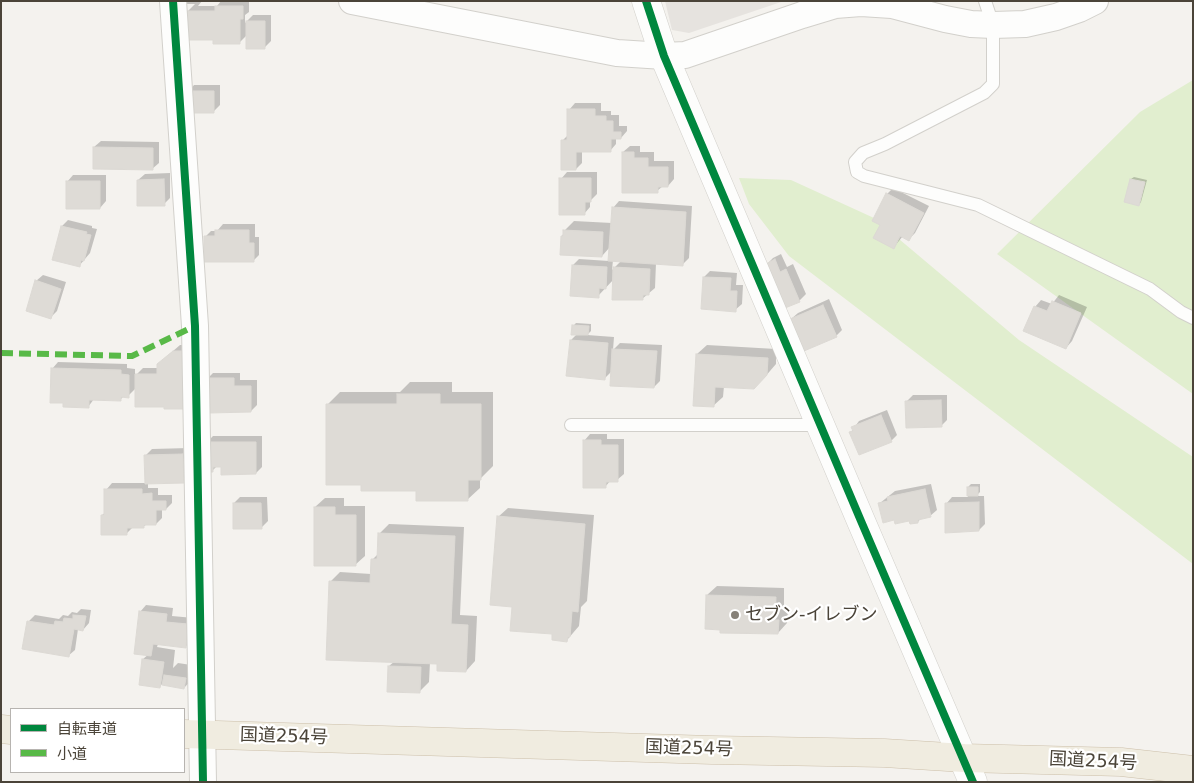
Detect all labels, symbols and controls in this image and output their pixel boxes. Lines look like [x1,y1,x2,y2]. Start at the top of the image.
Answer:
place label: セブン-イレブン [745,604,877,626]
marker: セブン-イレブン [729,609,741,621]
legend [10,708,185,773]
text: 自転車道 [57,720,117,738]
street label: 国道254号 [239,725,329,749]
street label: 国道254号 [644,737,734,761]
text: 小道 [57,745,87,763]
street label: 国道254号 [1048,749,1138,775]

